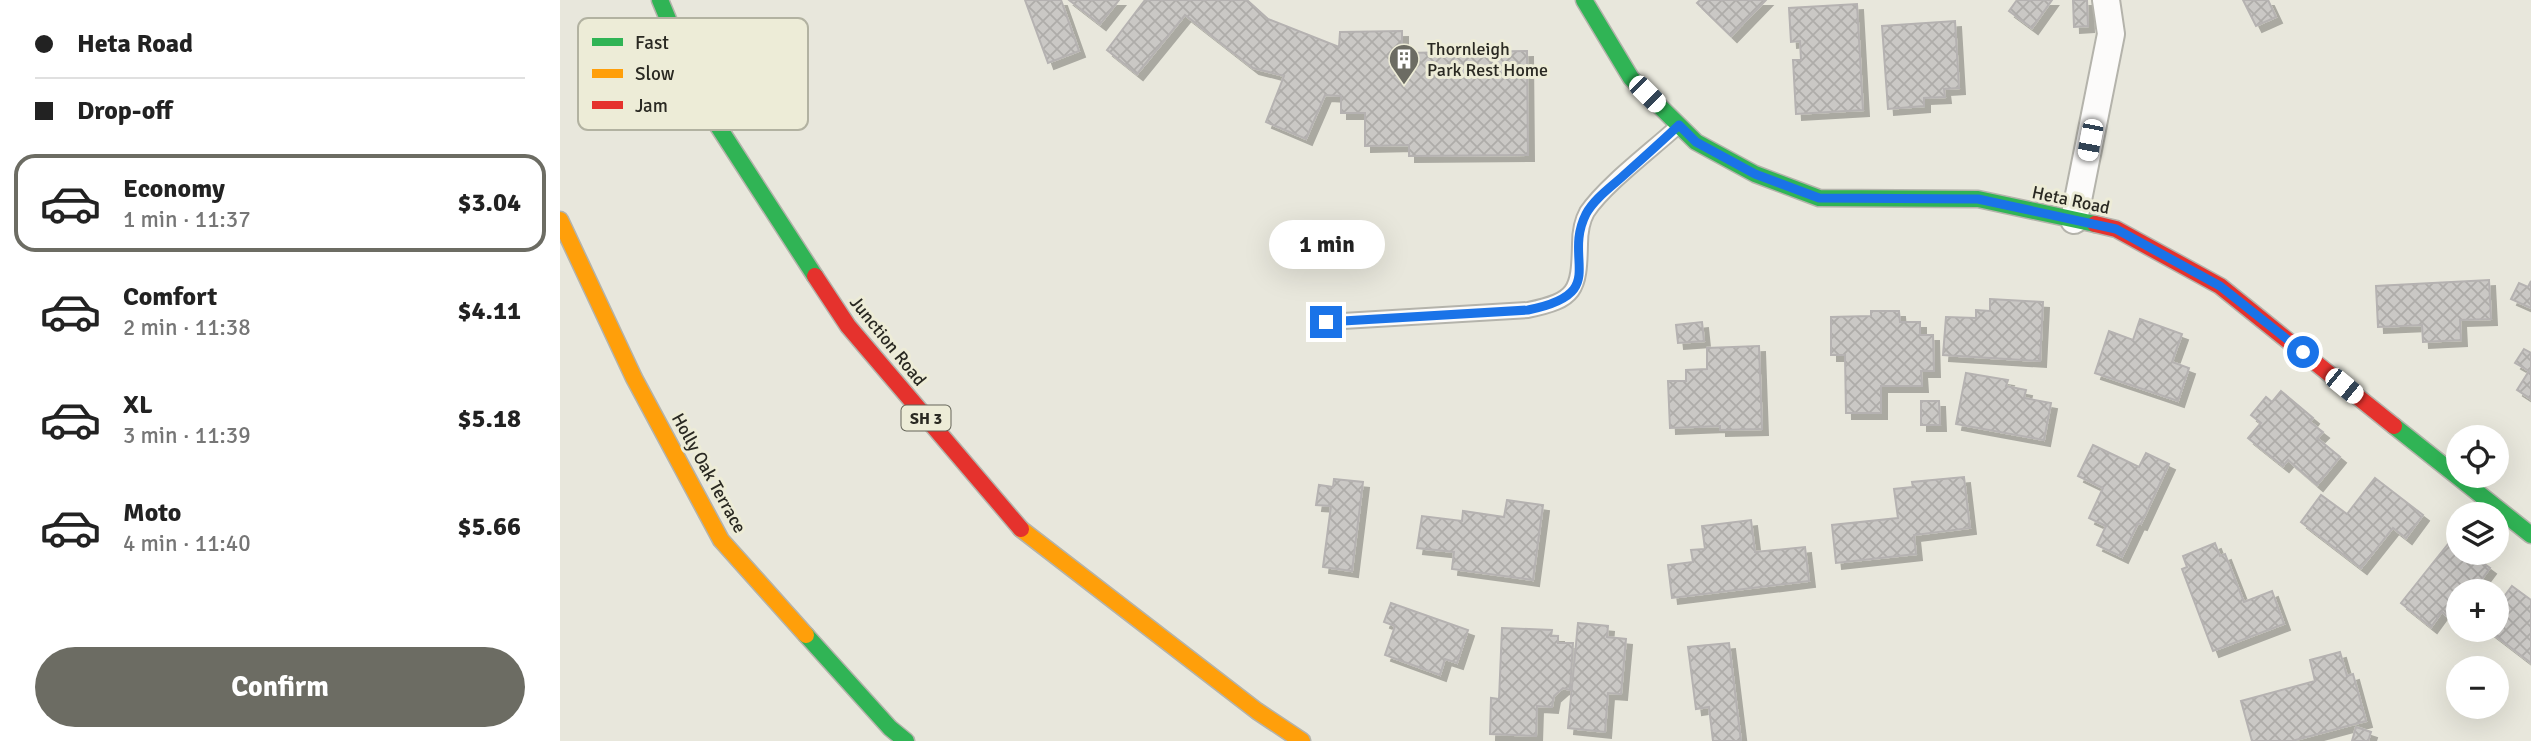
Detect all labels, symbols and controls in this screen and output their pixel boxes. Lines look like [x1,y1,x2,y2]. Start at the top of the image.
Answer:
legend [578,18,808,130]
text: Heta Road [77,28,193,60]
text: Fast [635,31,669,55]
place label: Thornleigh Park Rest Home [1427,38,1548,81]
building icon: Thornleigh Park Rest Home [1387,42,1421,86]
text: Slow [635,62,675,86]
car [1625,72,1670,116]
text: Jam [635,94,668,118]
text: Drop-off [77,95,173,127]
car [2076,117,2105,163]
icon: car [39,172,102,235]
text: Economy [123,173,225,205]
street label: Heta Road [2030,181,2112,219]
text: $3.04 [457,187,521,219]
text: 1 min · 11:37 [123,205,251,234]
callout: 1 min [1268,220,1384,270]
text: 1 min [1299,230,1355,259]
icon: car [39,280,102,343]
text: Comfort [123,281,217,313]
street label: Junction Road [845,292,931,390]
text: $4.11 [457,295,521,327]
route end [1310,306,1342,338]
text: 2 min · 11:38 [123,313,251,342]
route start [2287,336,2319,368]
car [2322,365,2367,407]
icon: car [39,388,102,451]
text: XL [123,389,153,421]
text: $5.18 [457,403,521,435]
road number: SH 3 [902,406,950,430]
street label: Holly Oak Terrace [667,409,751,537]
text: 3 min · 11:39 [123,421,251,450]
map controls [2446,425,2509,719]
button: locate [2446,425,2509,488]
icon: car [39,496,102,559]
text: Moto [123,497,181,529]
button: layers [2446,502,2509,565]
text: $5.66 [457,511,521,543]
text: 4 min · 11:40 [123,529,251,558]
button: + [2446,579,2509,642]
button: Confirm [35,647,525,727]
button: − [2446,656,2509,719]

